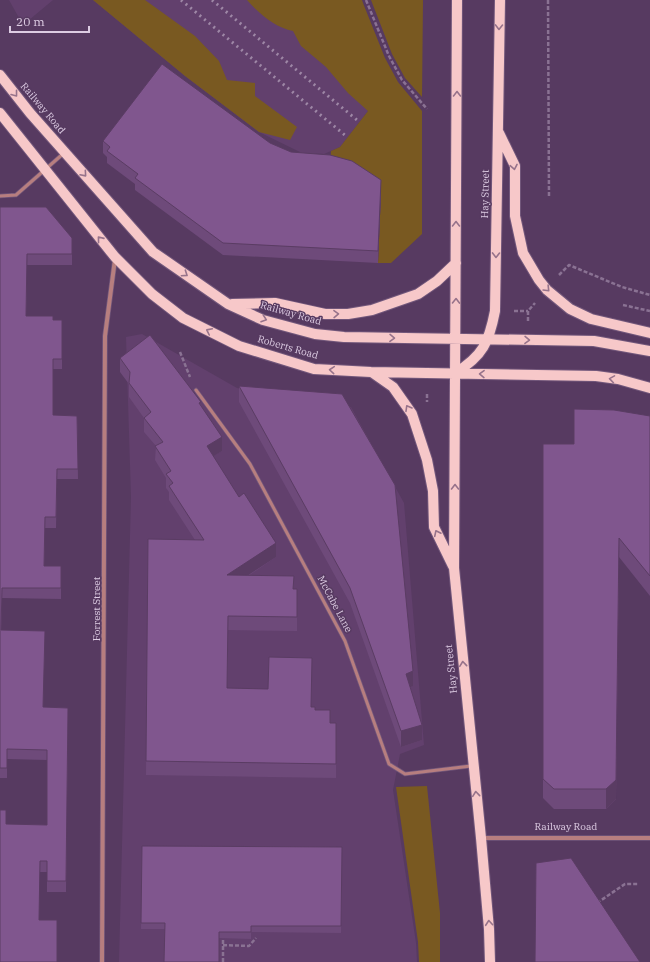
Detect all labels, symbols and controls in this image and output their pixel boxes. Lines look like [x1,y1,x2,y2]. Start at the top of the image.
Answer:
scale bar [10,8,89,34]
text: 20 m [16,14,45,29]
one-way arrow [495,24,504,30]
street label: Railway Road [18,80,68,136]
one-way arrow [10,89,17,96]
one-way arrow [453,91,461,97]
one-way arrow [509,164,517,171]
one-way arrow [79,169,86,177]
street label: Hay Street [478,169,492,219]
one-way arrow [452,221,460,227]
one-way arrow [98,236,105,243]
one-way arrow [492,252,500,258]
one-way arrow [181,269,188,277]
one-way arrow [542,284,549,292]
street label: Railway Road [259,298,323,328]
one-way arrow [452,298,460,304]
one-way arrow [333,310,339,318]
one-way arrow [260,315,267,323]
one-way arrow [206,328,213,336]
street label: Roberts Road [256,332,320,362]
one-way arrow [389,334,395,342]
one-way arrow [524,336,530,344]
one-way arrow [329,365,335,374]
one-way arrow [479,370,485,378]
one-way arrow [609,375,615,384]
one-way arrow [406,405,413,412]
one-way arrow [450,484,459,490]
one-way arrow [434,530,442,538]
street label: McCabe Lane [315,573,355,635]
street label: Forrest Street [90,576,103,641]
street label: Hay Street [442,643,460,694]
one-way arrow [459,661,468,667]
one-way arrow [472,791,481,797]
street label: Railway Road [535,820,597,833]
one-way arrow [484,920,493,926]

